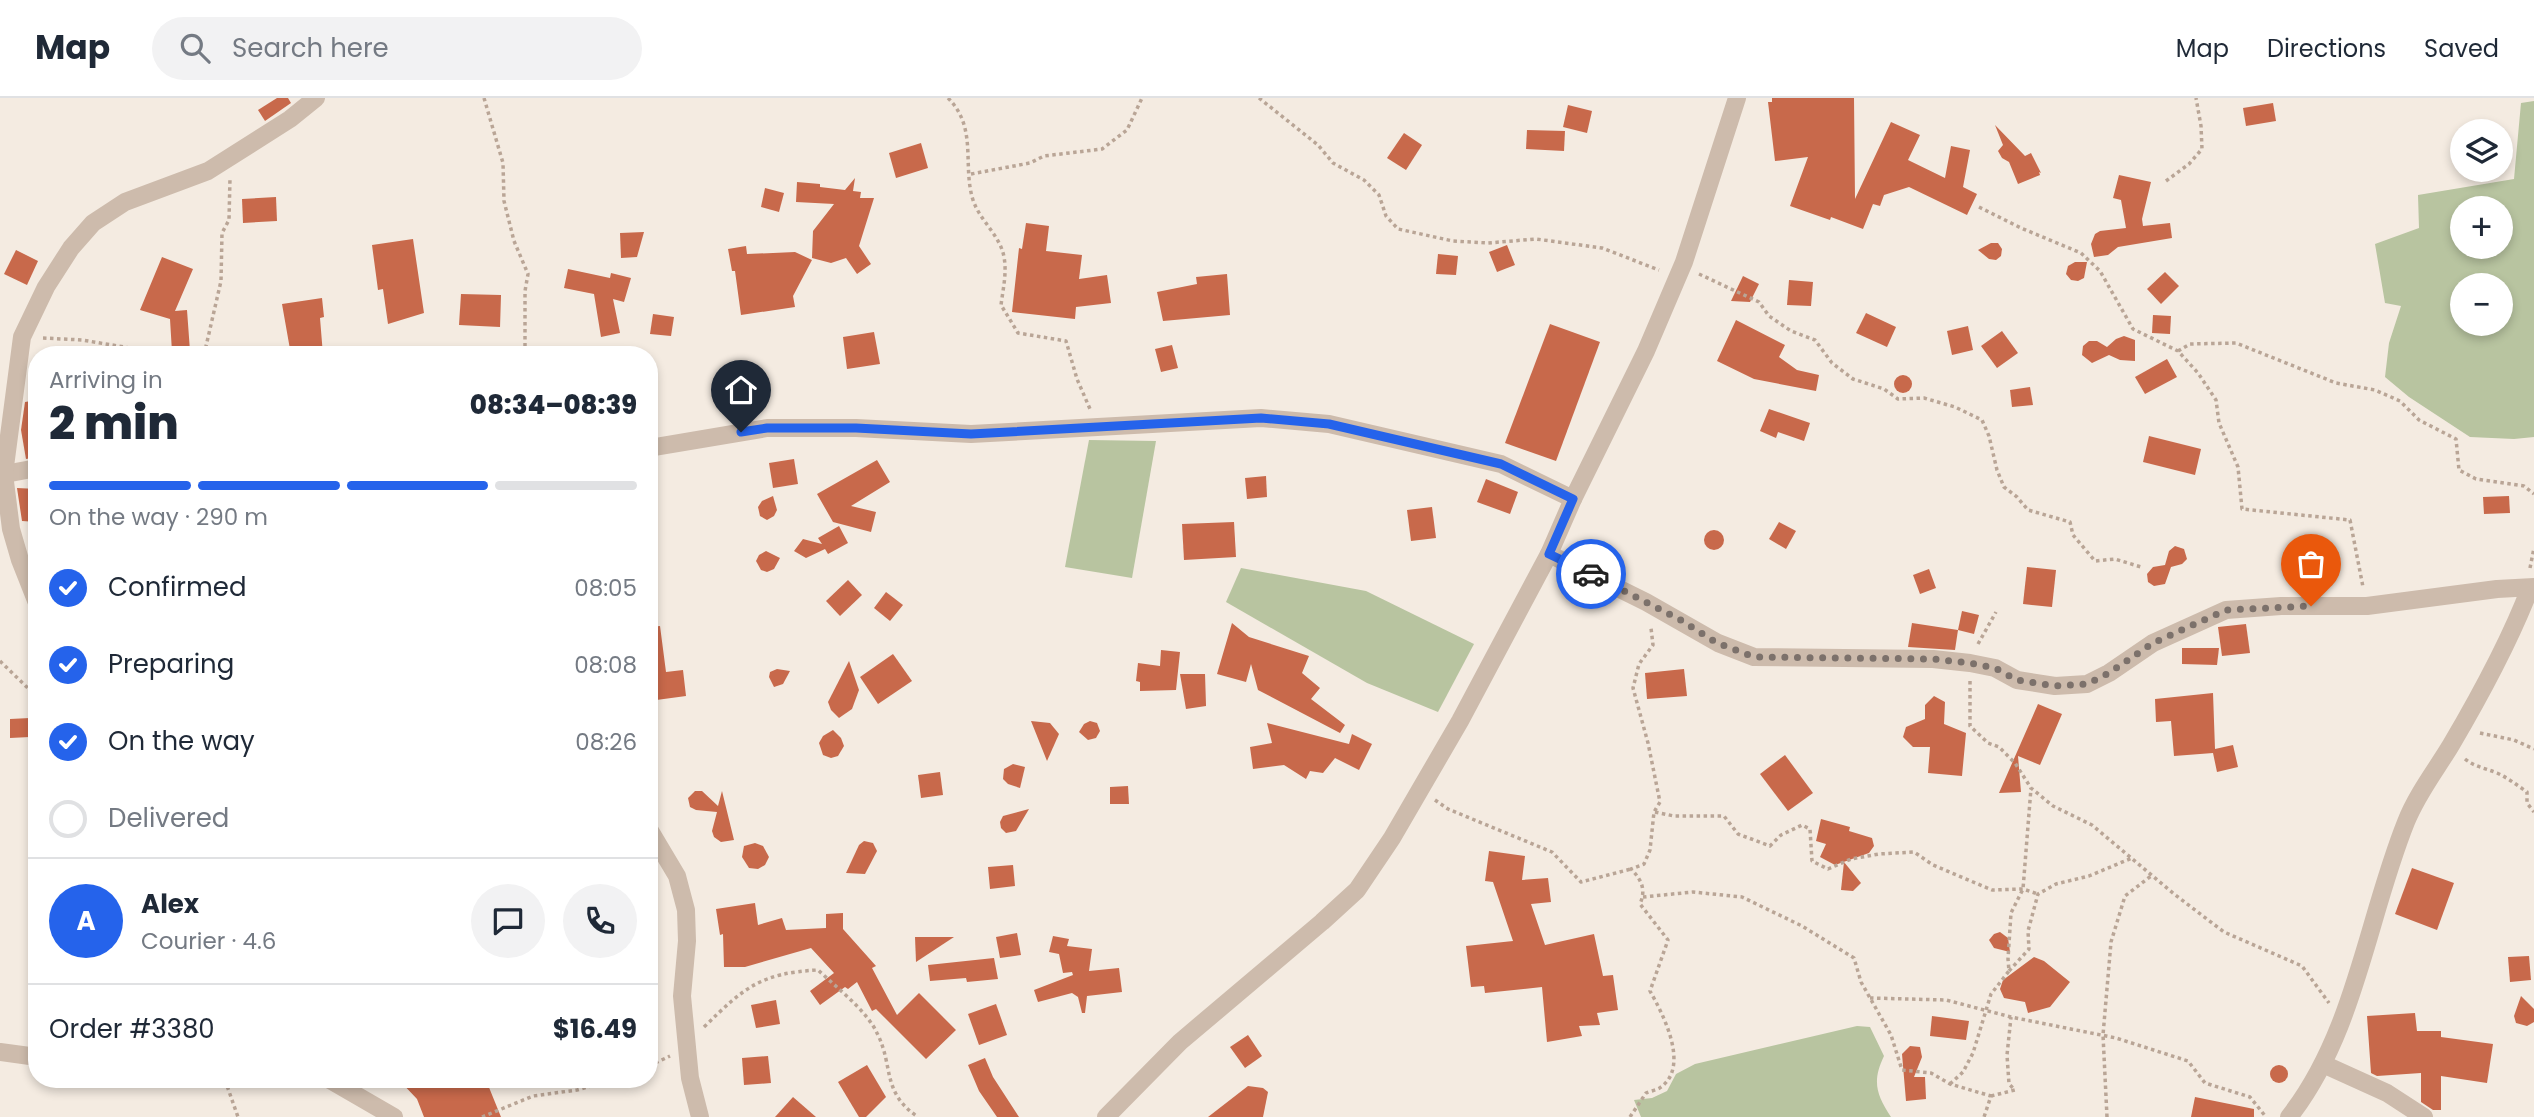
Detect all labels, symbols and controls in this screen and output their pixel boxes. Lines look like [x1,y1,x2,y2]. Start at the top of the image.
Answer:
search box [152,17,642,80]
text: Map [35,24,110,71]
icon: search [176,29,214,67]
text: Search here [232,30,389,66]
text: Map [2176,32,2229,65]
text: Directions [2267,32,2386,65]
text: Saved [2424,32,2499,65]
map controls [2450,119,2513,336]
button: layers [2450,119,2513,182]
button: + [2450,196,2513,259]
button: − [2450,273,2513,336]
pin [711,360,771,432]
text: Arriving in [49,364,163,396]
icon: home [722,371,760,409]
text: 08:34–08:39 [470,387,637,423]
text: 2 min [49,391,179,455]
text: On the way · 290 m [49,501,268,533]
pin [2281,534,2341,606]
courier [1556,539,1626,609]
icon: bag [2292,545,2330,583]
icon: car [1572,555,1610,593]
icon: check [49,569,87,607]
text: Confirmed [108,569,246,605]
text: 08:05 [574,572,637,604]
icon: check [49,646,87,684]
text: Preparing [108,646,234,682]
text: 08:08 [574,649,637,681]
icon: check [49,723,87,761]
text: On the way [108,723,255,759]
text: 08:26 [575,726,637,758]
text: Delivered [108,800,229,836]
button: chat [471,884,545,958]
button: phone [563,884,637,958]
text: Alex [141,886,199,922]
text: A [76,903,96,939]
text: Courier · 4.6 [141,925,276,957]
text: Order #3380 [49,1011,215,1047]
text: $16.49 [553,1011,637,1047]

